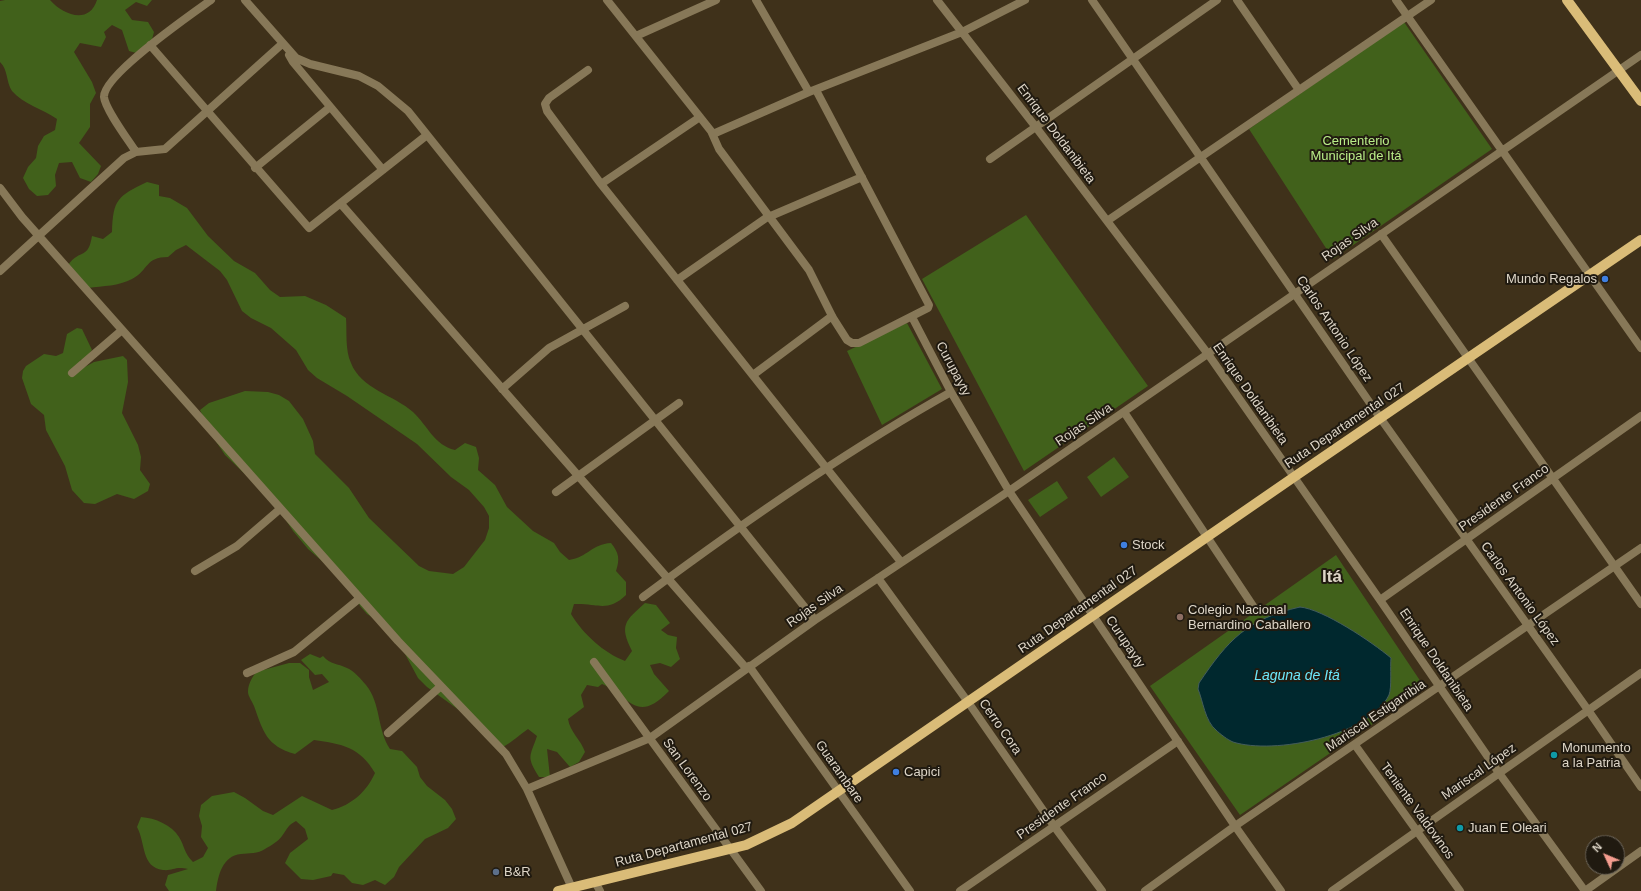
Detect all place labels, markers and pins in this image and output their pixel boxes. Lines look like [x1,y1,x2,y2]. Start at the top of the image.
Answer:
place label: Mundo Regalos [1506,271,1597,287]
marker: Mundo Regalos [1600,274,1610,284]
place label: Stock [1132,537,1165,553]
marker: Stock [1119,540,1129,550]
place label: Colegio Nacional Bernardino Caballero [1188,602,1311,633]
marker: Colegio Nacional Bernardino Caballero [1175,612,1185,622]
place label: Monumento a la Patria [1562,740,1631,771]
marker: Monumento a la Patria [1549,750,1559,760]
place label: Capici [904,764,940,780]
marker: Capici [891,767,901,777]
place label: Juan E Oleari [1468,820,1547,836]
marker: Juan E Oleari [1455,823,1465,833]
place label: B&R [504,864,531,880]
marker: B&R [491,867,501,877]

